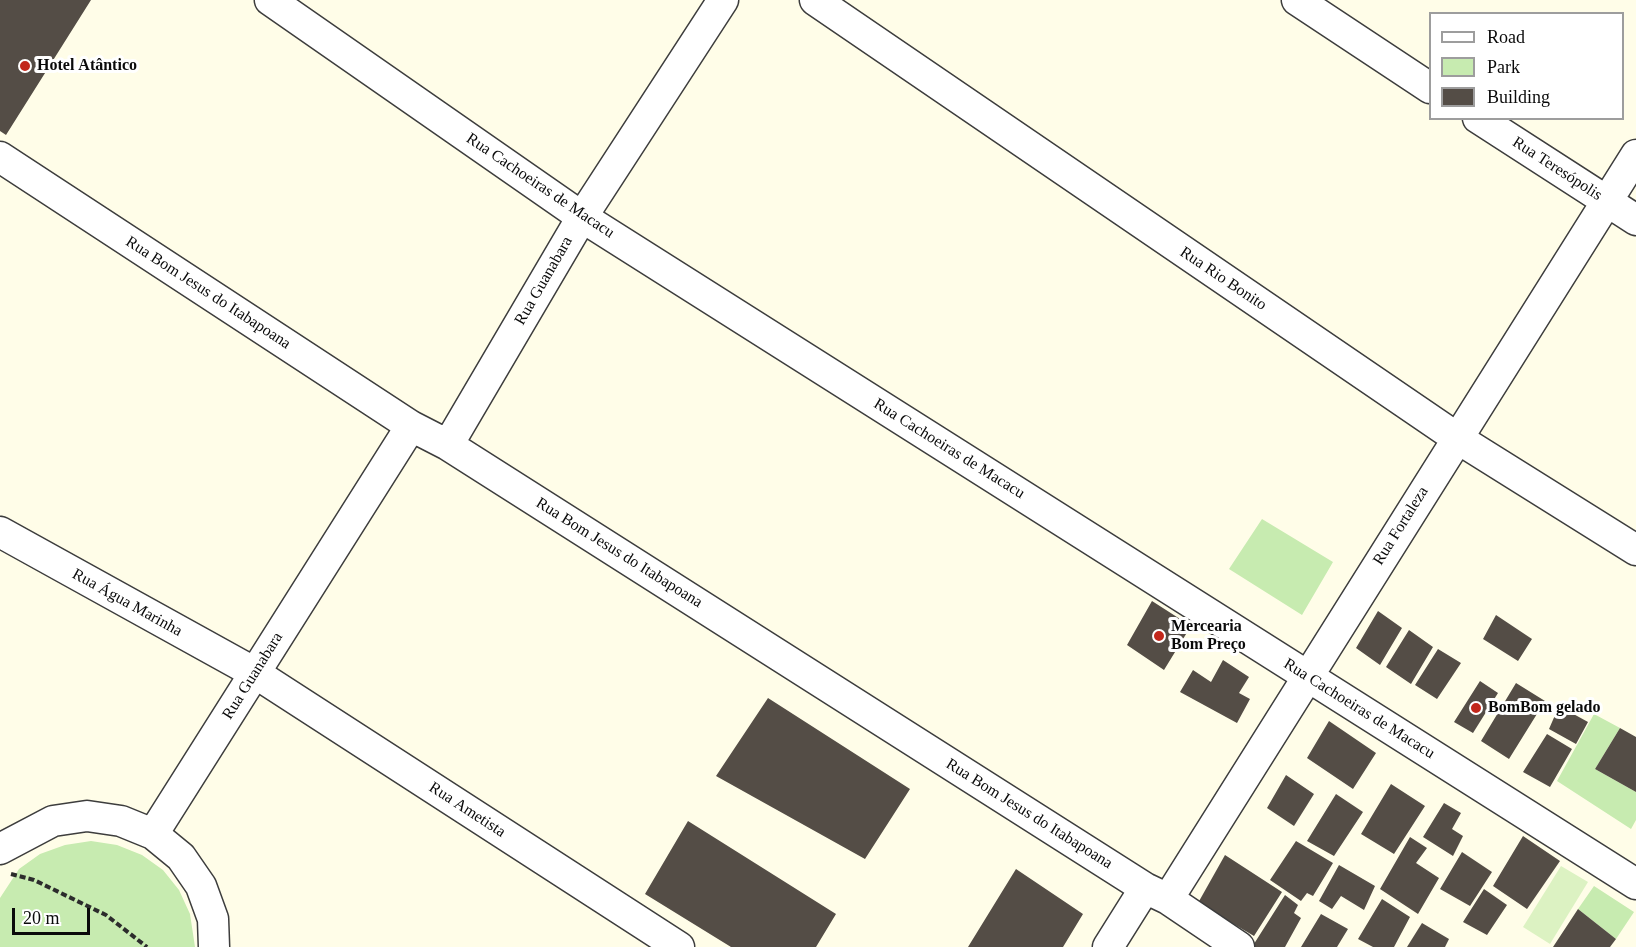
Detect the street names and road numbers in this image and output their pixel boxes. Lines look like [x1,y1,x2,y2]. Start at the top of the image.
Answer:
street label: Rua Cachoeiras de Macacu [462,129,618,243]
street label: Rua Teresópolis [1508,133,1606,205]
street label: Rua Bom Jesus do Itabapoana [122,232,294,354]
street label: Rua Guanabara [511,233,577,329]
street label: Rua Rio Bonito [1176,243,1270,315]
street label: Rua Cachoeiras de Macacu [870,395,1028,503]
street label: Rua Fortaleza [1369,483,1433,569]
street label: Rua Bom Jesus do Itabapoana [532,494,706,612]
street label: Rua Água Marinha [69,565,185,641]
street label: Rua Guanabara [219,629,287,723]
street label: Rua Cachoeiras de Macacu [1280,655,1438,763]
street label: Rua Bom Jesus do Itabapoana [942,755,1116,873]
street label: Rua Ametista [425,778,509,842]

